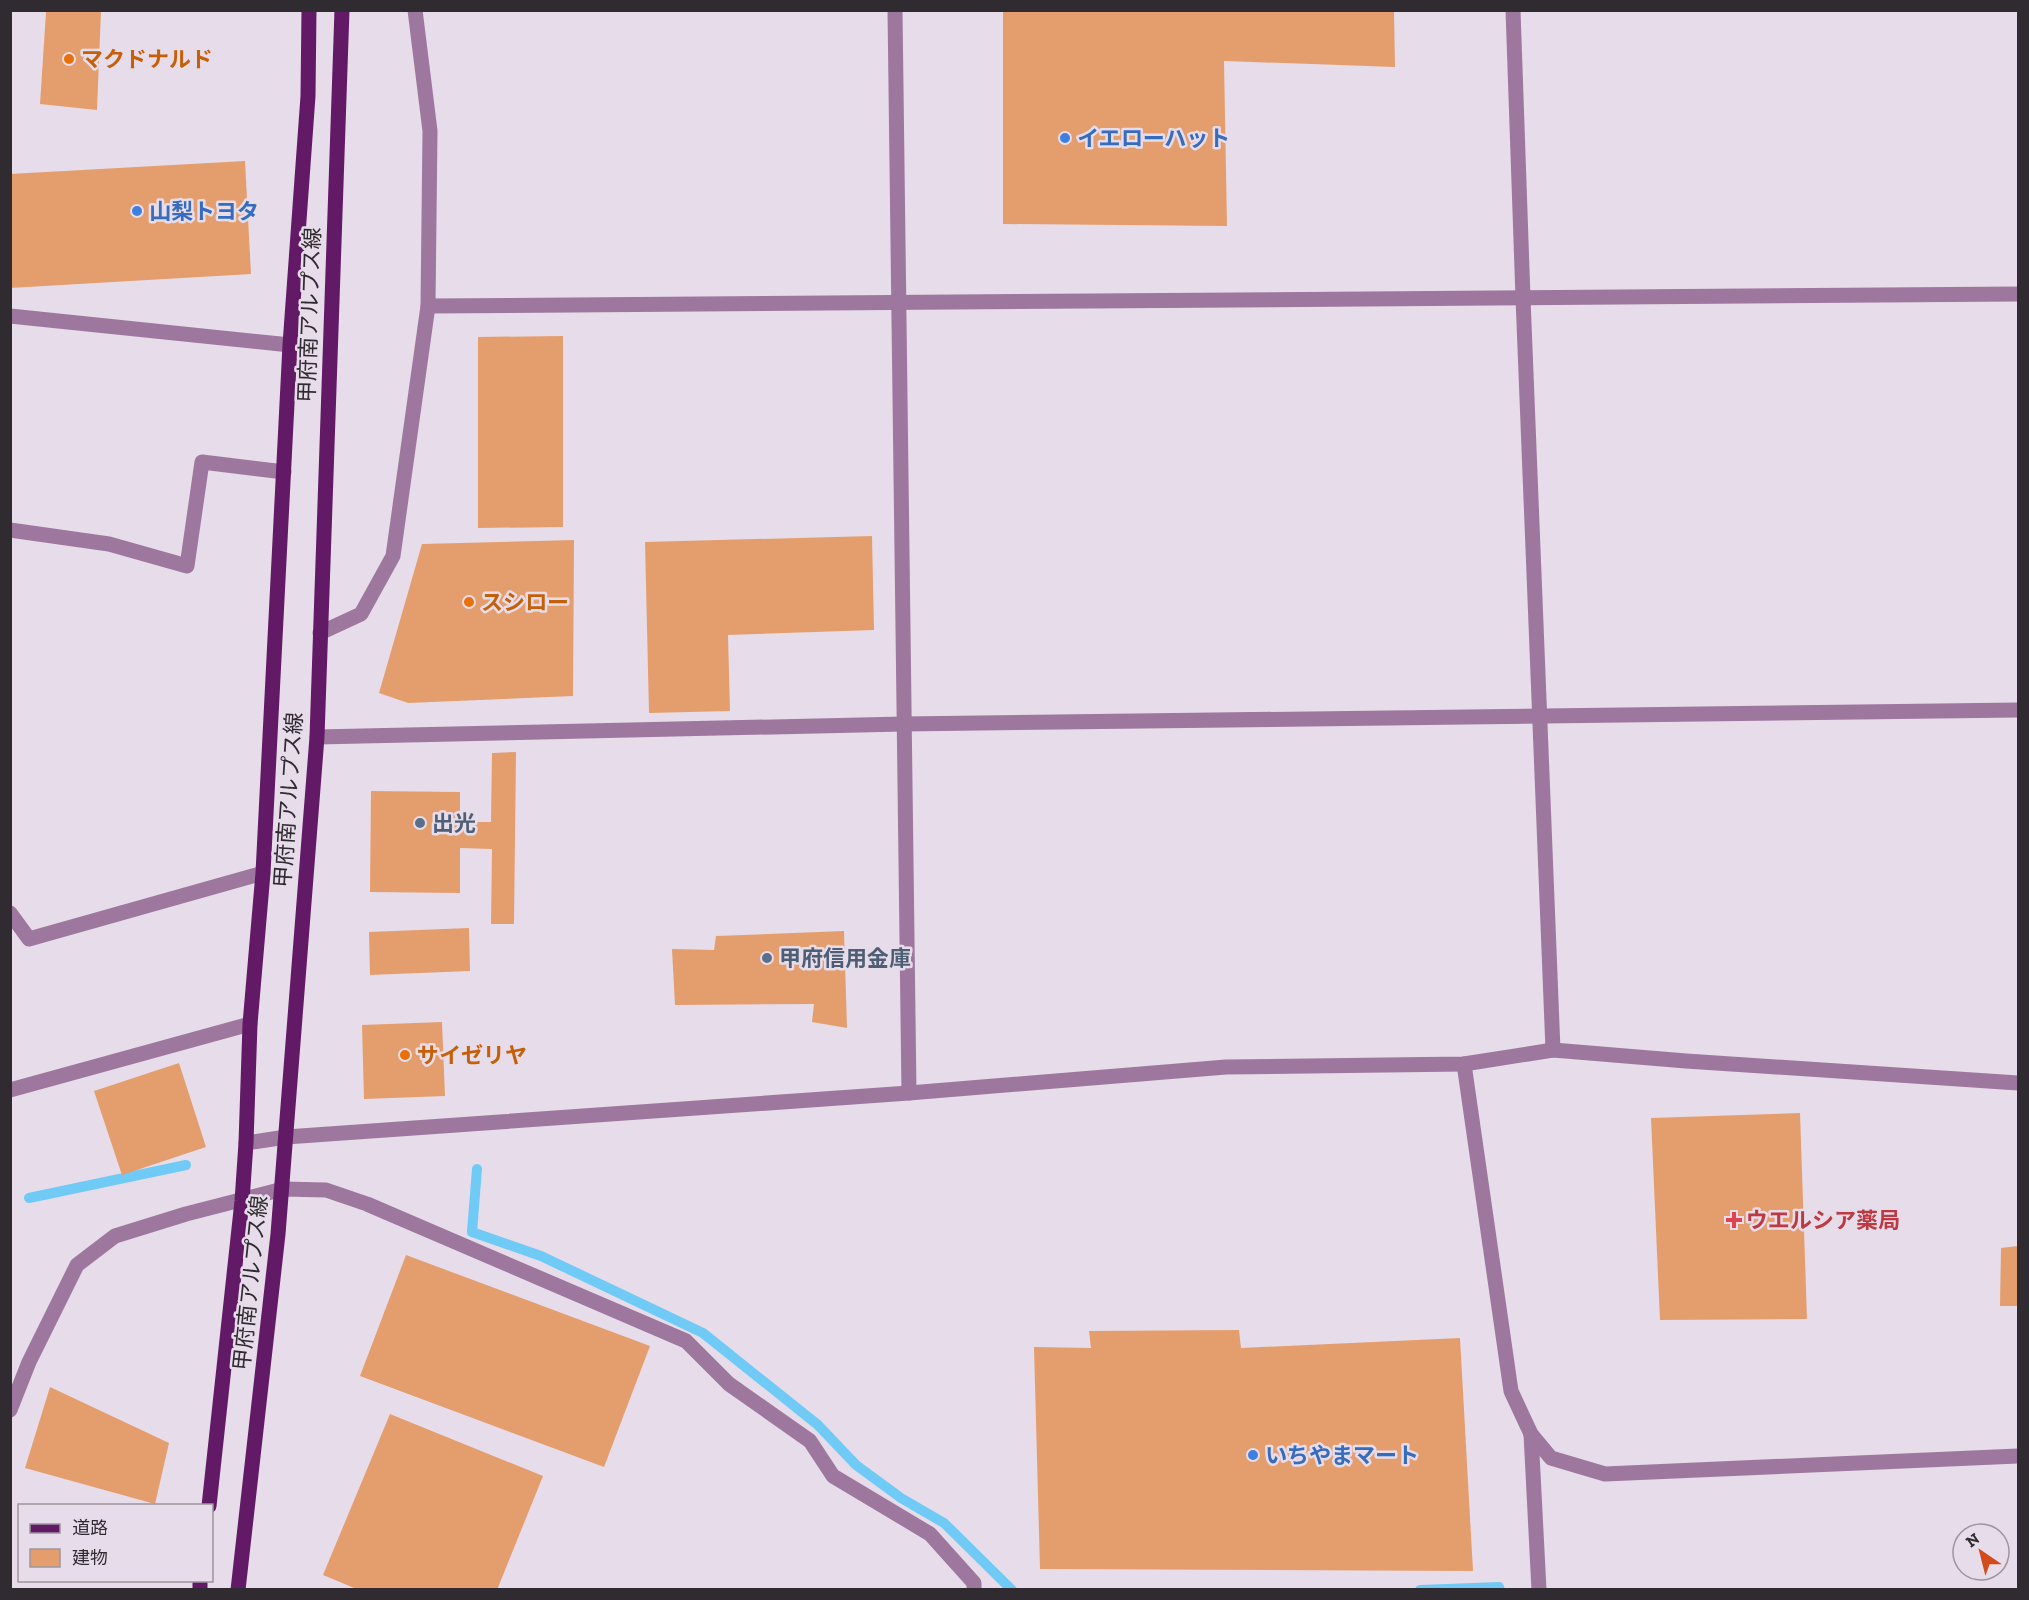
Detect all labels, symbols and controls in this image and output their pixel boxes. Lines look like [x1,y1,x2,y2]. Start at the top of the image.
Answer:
place label: マクドナルド [81,46,213,73]
marker: マクドナルド [62,52,76,66]
place label: イエローハット [1077,125,1230,152]
marker: イエローハット [1058,131,1072,145]
place label: 山梨トヨタ [149,198,259,225]
marker: 山梨トヨタ [130,204,144,218]
street label: 甲府南アルプス線 [293,227,326,403]
place label: スシロー [481,589,569,616]
marker: スシロー [462,595,476,609]
street label: 甲府南アルプス線 [269,711,308,889]
place label: 出光 [432,810,476,837]
marker: 出光 [413,816,427,830]
place label: 甲府信用金庫 [779,945,911,972]
marker: 甲府信用金庫 [760,951,774,965]
place label: サイゼリヤ [417,1042,527,1069]
marker: サイゼリヤ [398,1048,412,1062]
street label: 甲府南アルプス線 [228,1194,273,1372]
place label: ウエルシア薬局 [1746,1207,1900,1234]
marker: ウエルシア薬局 [1727,1213,1741,1227]
place label: いちやまマート [1265,1442,1419,1469]
marker: いちやまマート [1246,1448,1260,1462]
legend [18,1504,213,1582]
text: 道路 [72,1517,108,1539]
north arrow [1951,1522,2011,1582]
text: N [1962,1529,1983,1551]
text: 建物 [72,1547,108,1569]

